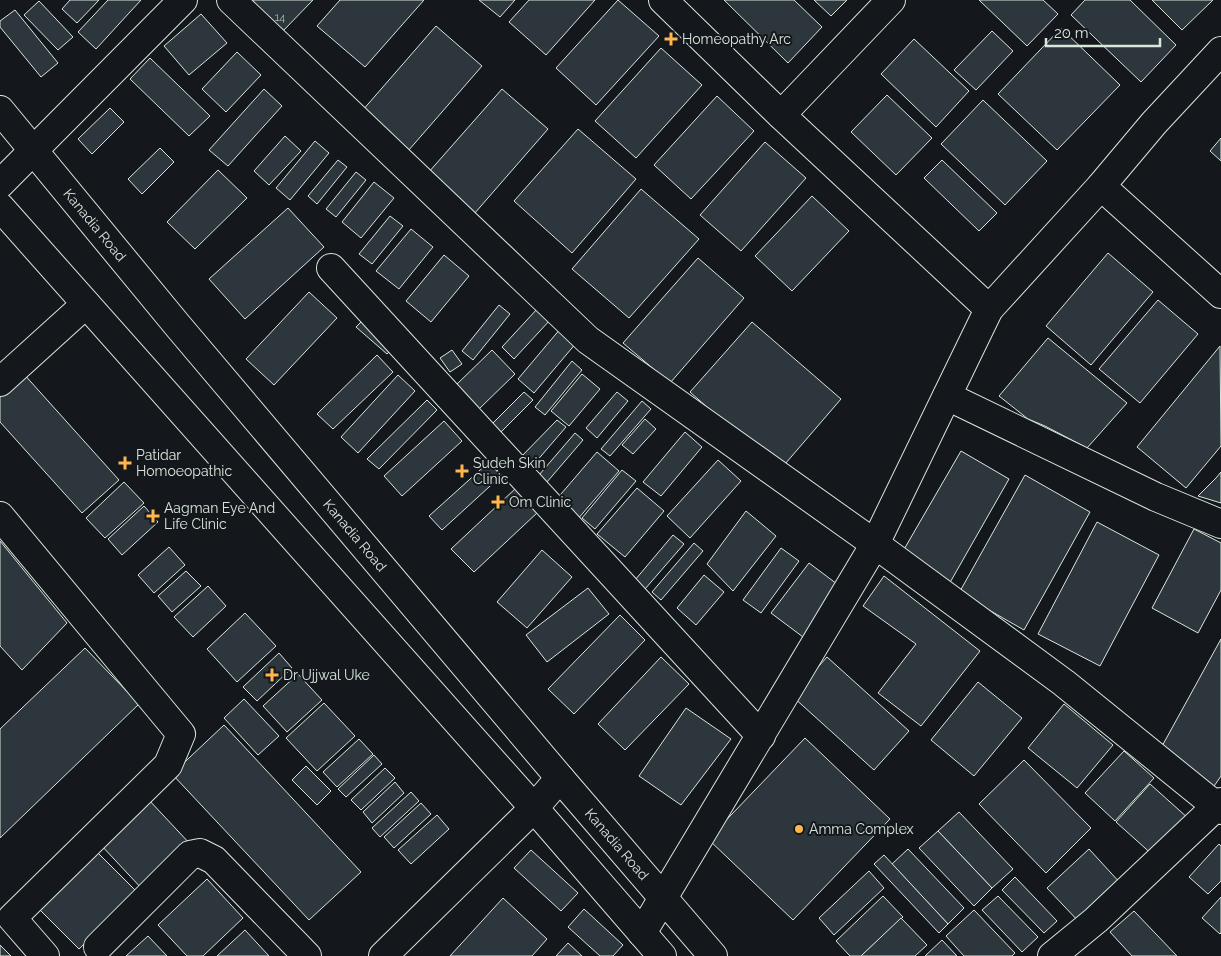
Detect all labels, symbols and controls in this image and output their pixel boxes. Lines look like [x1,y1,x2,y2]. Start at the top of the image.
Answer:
house number: 14 [275,11,285,24]
scale bar [1046,15,1160,47]
text: 20 m [1054,24,1089,42]
place label: Homeopathy Arc [682,31,791,47]
marker: Homeopathy Arc [664,32,678,46]
street label: Kanadia Road [60,186,129,264]
place label: Patidar Homoeopathic [136,447,232,479]
place label: Sudeh Skin Clinic [473,455,546,487]
marker: Patidar Homoeopathic [118,456,132,470]
marker: Sudeh Skin Clinic [455,464,469,478]
place label: Om Clinic [509,494,572,510]
marker: Om Clinic [491,495,505,509]
street label: Kanadia Road [320,496,390,575]
place label: Aagman Eye And Life Clinic [164,500,275,532]
marker: Aagman Eye And Life Clinic [146,509,160,523]
place label: Dr Ujjwal Uke [283,667,370,683]
marker: Dr Ujjwal Uke [265,668,279,682]
street label: Kanadia Road [582,805,652,883]
place label: Amma Complex [809,821,914,837]
marker: Amma Complex [793,823,805,835]

